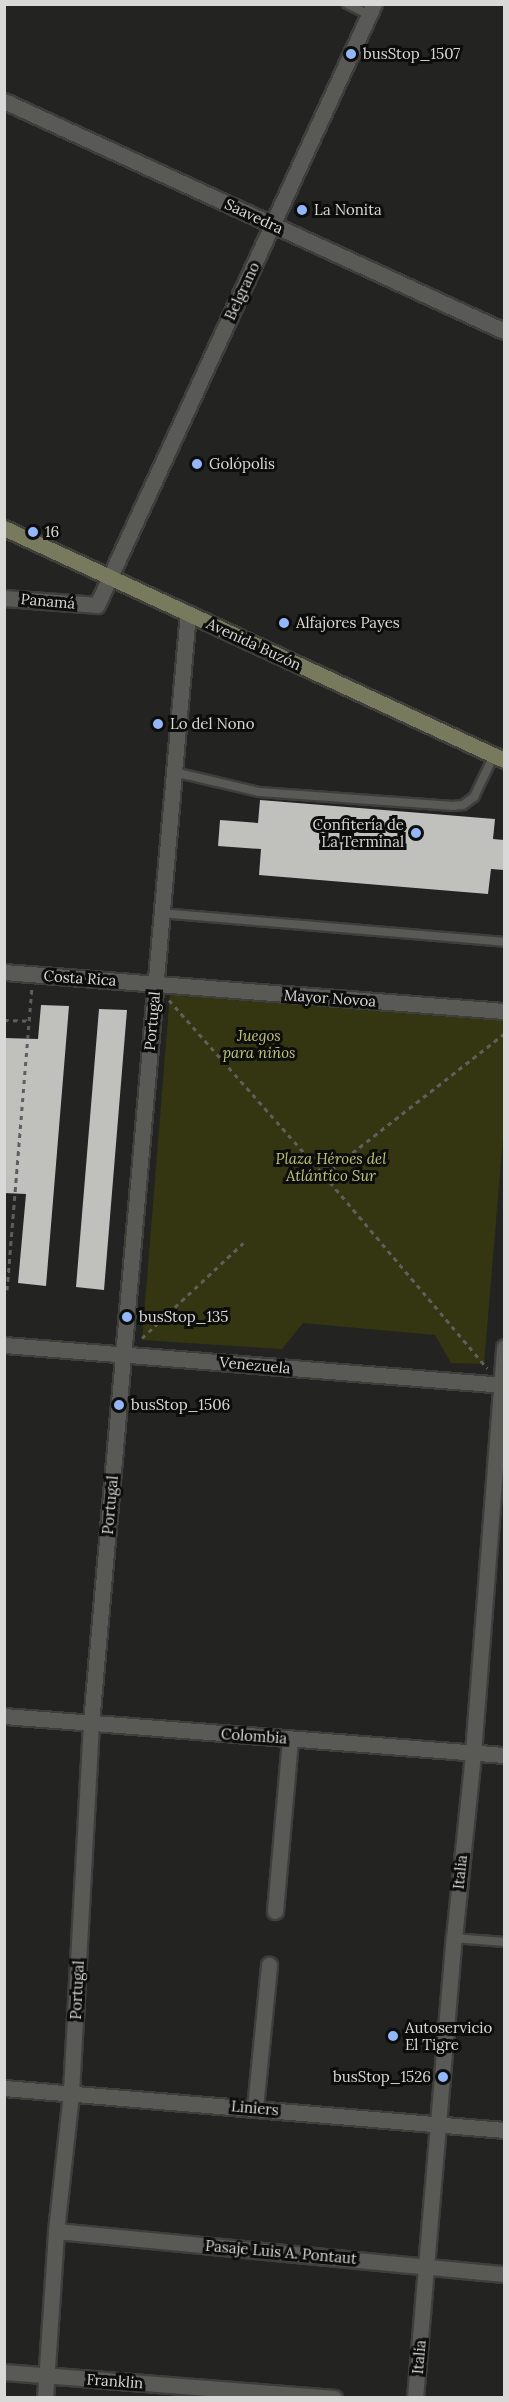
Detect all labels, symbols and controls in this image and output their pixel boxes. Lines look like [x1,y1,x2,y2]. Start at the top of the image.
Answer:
place label: busStop_1507 [363,45,460,63]
marker: busStop_1507 [344,47,358,61]
street label: Saavedra [222,195,286,237]
place label: La Nonita [314,201,382,219]
marker: La Nonita [295,203,309,217]
street label: Belgrano [221,259,263,323]
place label: Golópolis [209,455,275,473]
marker: Golópolis [190,457,204,471]
place label: 16 [45,523,59,541]
marker: 16 [26,525,40,539]
street label: Panamá [20,590,76,612]
street label: Avenida Buzón [204,614,304,674]
place label: Alfajores Payes [296,614,400,632]
marker: Alfajores Payes [277,616,291,630]
place label: Lo del Nono [170,715,254,733]
marker: Lo del Nono [151,717,165,731]
place label: Confitería de La Terminal [313,815,404,850]
marker: Confitería de La Terminal [409,826,423,840]
street label: Costa Rica [43,966,117,990]
street label: Mayor Novoa [283,986,377,1010]
street label: Portugal [140,991,164,1051]
park label: Juegos para niños [222,1026,296,1061]
park label: Plaza Héroes del Atlántico Sur [276,1149,386,1184]
place label: busStop_135 [139,1308,229,1326]
marker: busStop_135 [120,1310,134,1324]
street label: Venezuela [219,1353,291,1377]
place label: busStop_1506 [131,1396,230,1414]
marker: busStop_1506 [112,1398,126,1412]
street label: Portugal [98,1475,122,1535]
street label: Colombia [220,1725,288,1747]
street label: Italia [449,1854,471,1890]
street label: Portugal [66,1960,88,2020]
place label: Autoservicio El Tigre [405,2018,492,2053]
marker: Autoservicio El Tigre [386,2029,400,2043]
place label: busStop_1526 [333,2068,431,2086]
marker: busStop_1526 [436,2070,450,2084]
street label: Liniers [230,2097,280,2119]
street label: Pasaje Luis A. Pontaut [204,2236,358,2268]
street label: Italia [409,2339,429,2375]
street label: Franklin [86,2370,144,2392]

